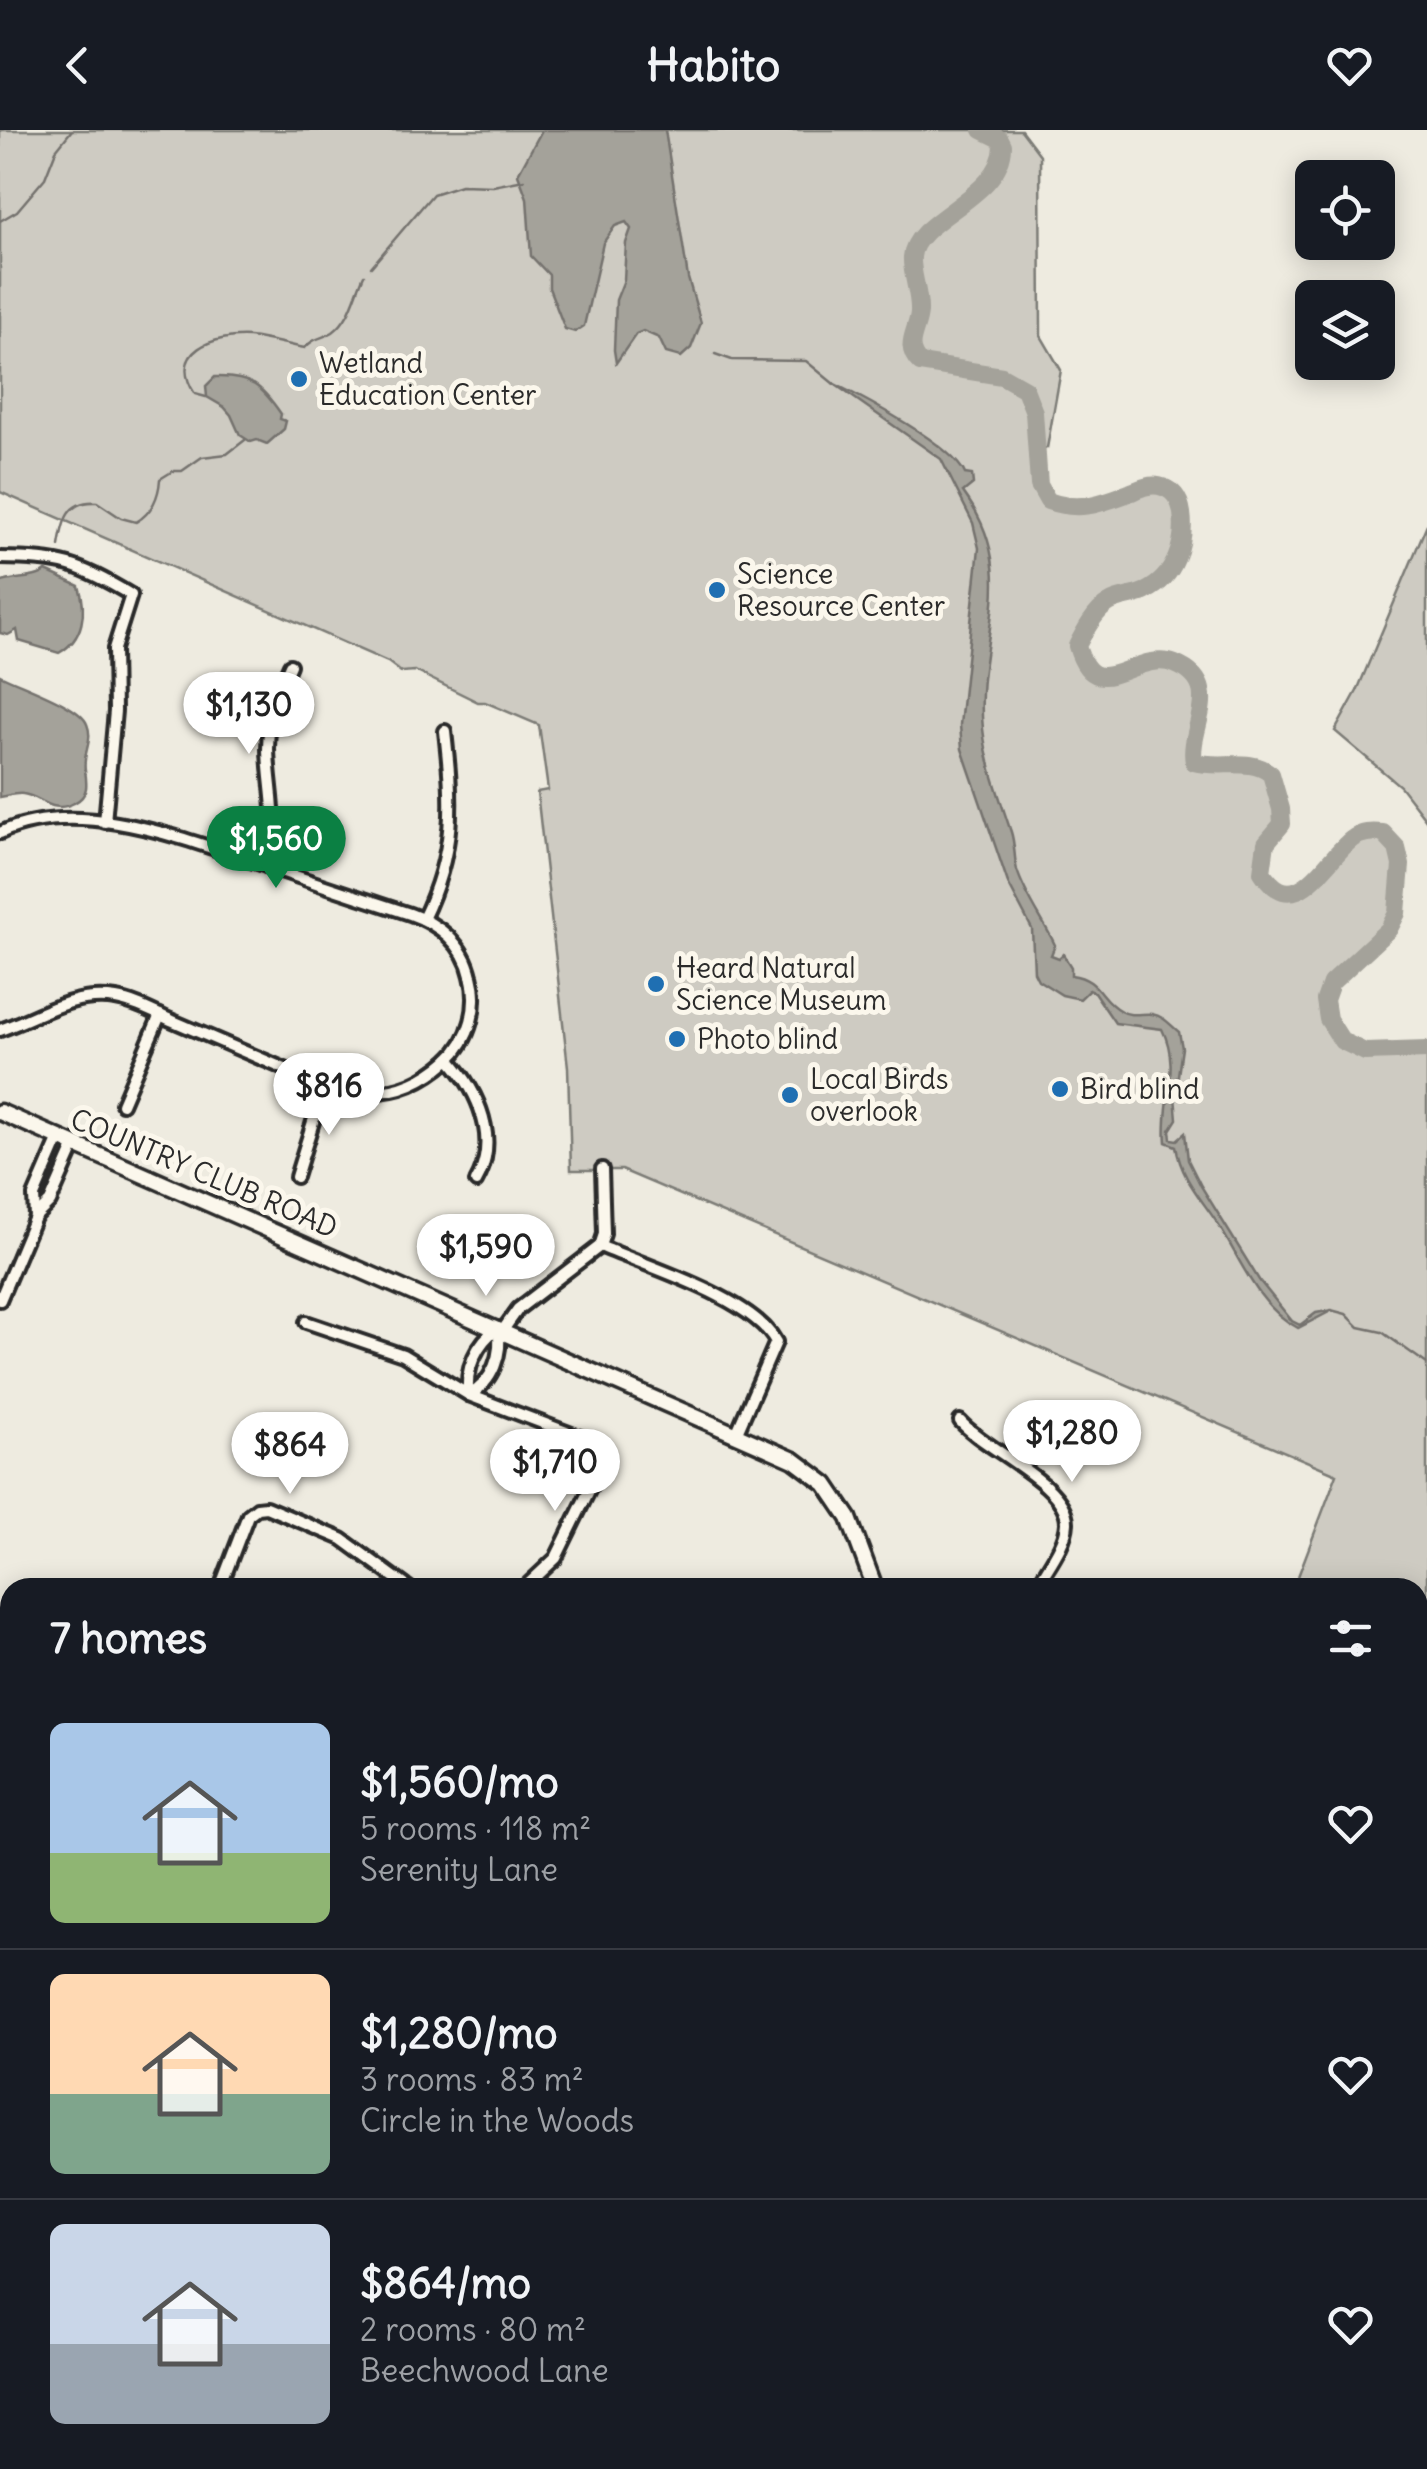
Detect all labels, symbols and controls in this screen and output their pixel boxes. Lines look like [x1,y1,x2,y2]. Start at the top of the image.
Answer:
text: Habito [647,37,780,93]
icon: back [50,38,105,93]
icon: heart [1322,38,1377,93]
map controls [1295,160,1395,380]
button: locate [1295,160,1395,260]
button: layers [1295,280,1395,380]
place label: Wetland Education Center [319,345,536,413]
marker: Wetland Education Center [288,368,310,390]
place label: Science Resource Center [737,556,945,624]
marker: Science Resource Center [706,579,728,601]
pin: $1,130 [168,672,330,757]
text: $1,130 [205,684,293,725]
pin: $1,560 [195,806,357,891]
text: $1,560 [229,818,323,859]
place label: Heard Natural Science Museum [676,950,887,1018]
marker: Heard Natural Science Museum [645,973,667,995]
place label: Photo blind [697,1021,838,1057]
marker: Photo blind [666,1028,688,1050]
pin: $816 [270,1053,388,1138]
place label: Local Birds overlook [810,1061,949,1129]
text: $816 [295,1065,363,1106]
place label: Bird blind [1080,1071,1200,1107]
marker: Bird blind [1049,1078,1071,1100]
marker: Local Birds overlook [779,1084,801,1106]
street label: COUNTRY CLUB ROAD [65,1100,343,1246]
pin: $1,590 [405,1214,567,1299]
text: $1,590 [439,1226,533,1267]
pin: $1,280 [991,1400,1153,1485]
pin: $864 [231,1412,349,1497]
text: $1,280 [1025,1412,1119,1453]
text: $864 [253,1424,327,1465]
pin: $1,710 [474,1429,636,1514]
text: $1,710 [512,1441,598,1482]
icon: filters [1323,1611,1378,1666]
text: 7 homes [50,1612,207,1664]
text: $1,560/mo [360,1756,559,1808]
icon: home [130,1763,250,1883]
icon: heart [1323,1796,1378,1851]
text: 5 rooms · 118 m² [360,1808,591,1849]
text: Serenity Lane [360,1849,558,1890]
text: $1,280/mo [360,2007,558,2059]
icon: home [130,2014,250,2134]
icon: heart [1323,2047,1378,2102]
text: 3 rooms · 83 m² [360,2059,584,2100]
text: Circle in the Woods [360,2100,634,2141]
text: $864/mo [360,2257,531,2309]
icon: home [130,2264,250,2384]
icon: heart [1323,2297,1378,2352]
text: 2 rooms · 80 m² [360,2309,586,2350]
text: Beechwood Lane [360,2350,609,2391]

